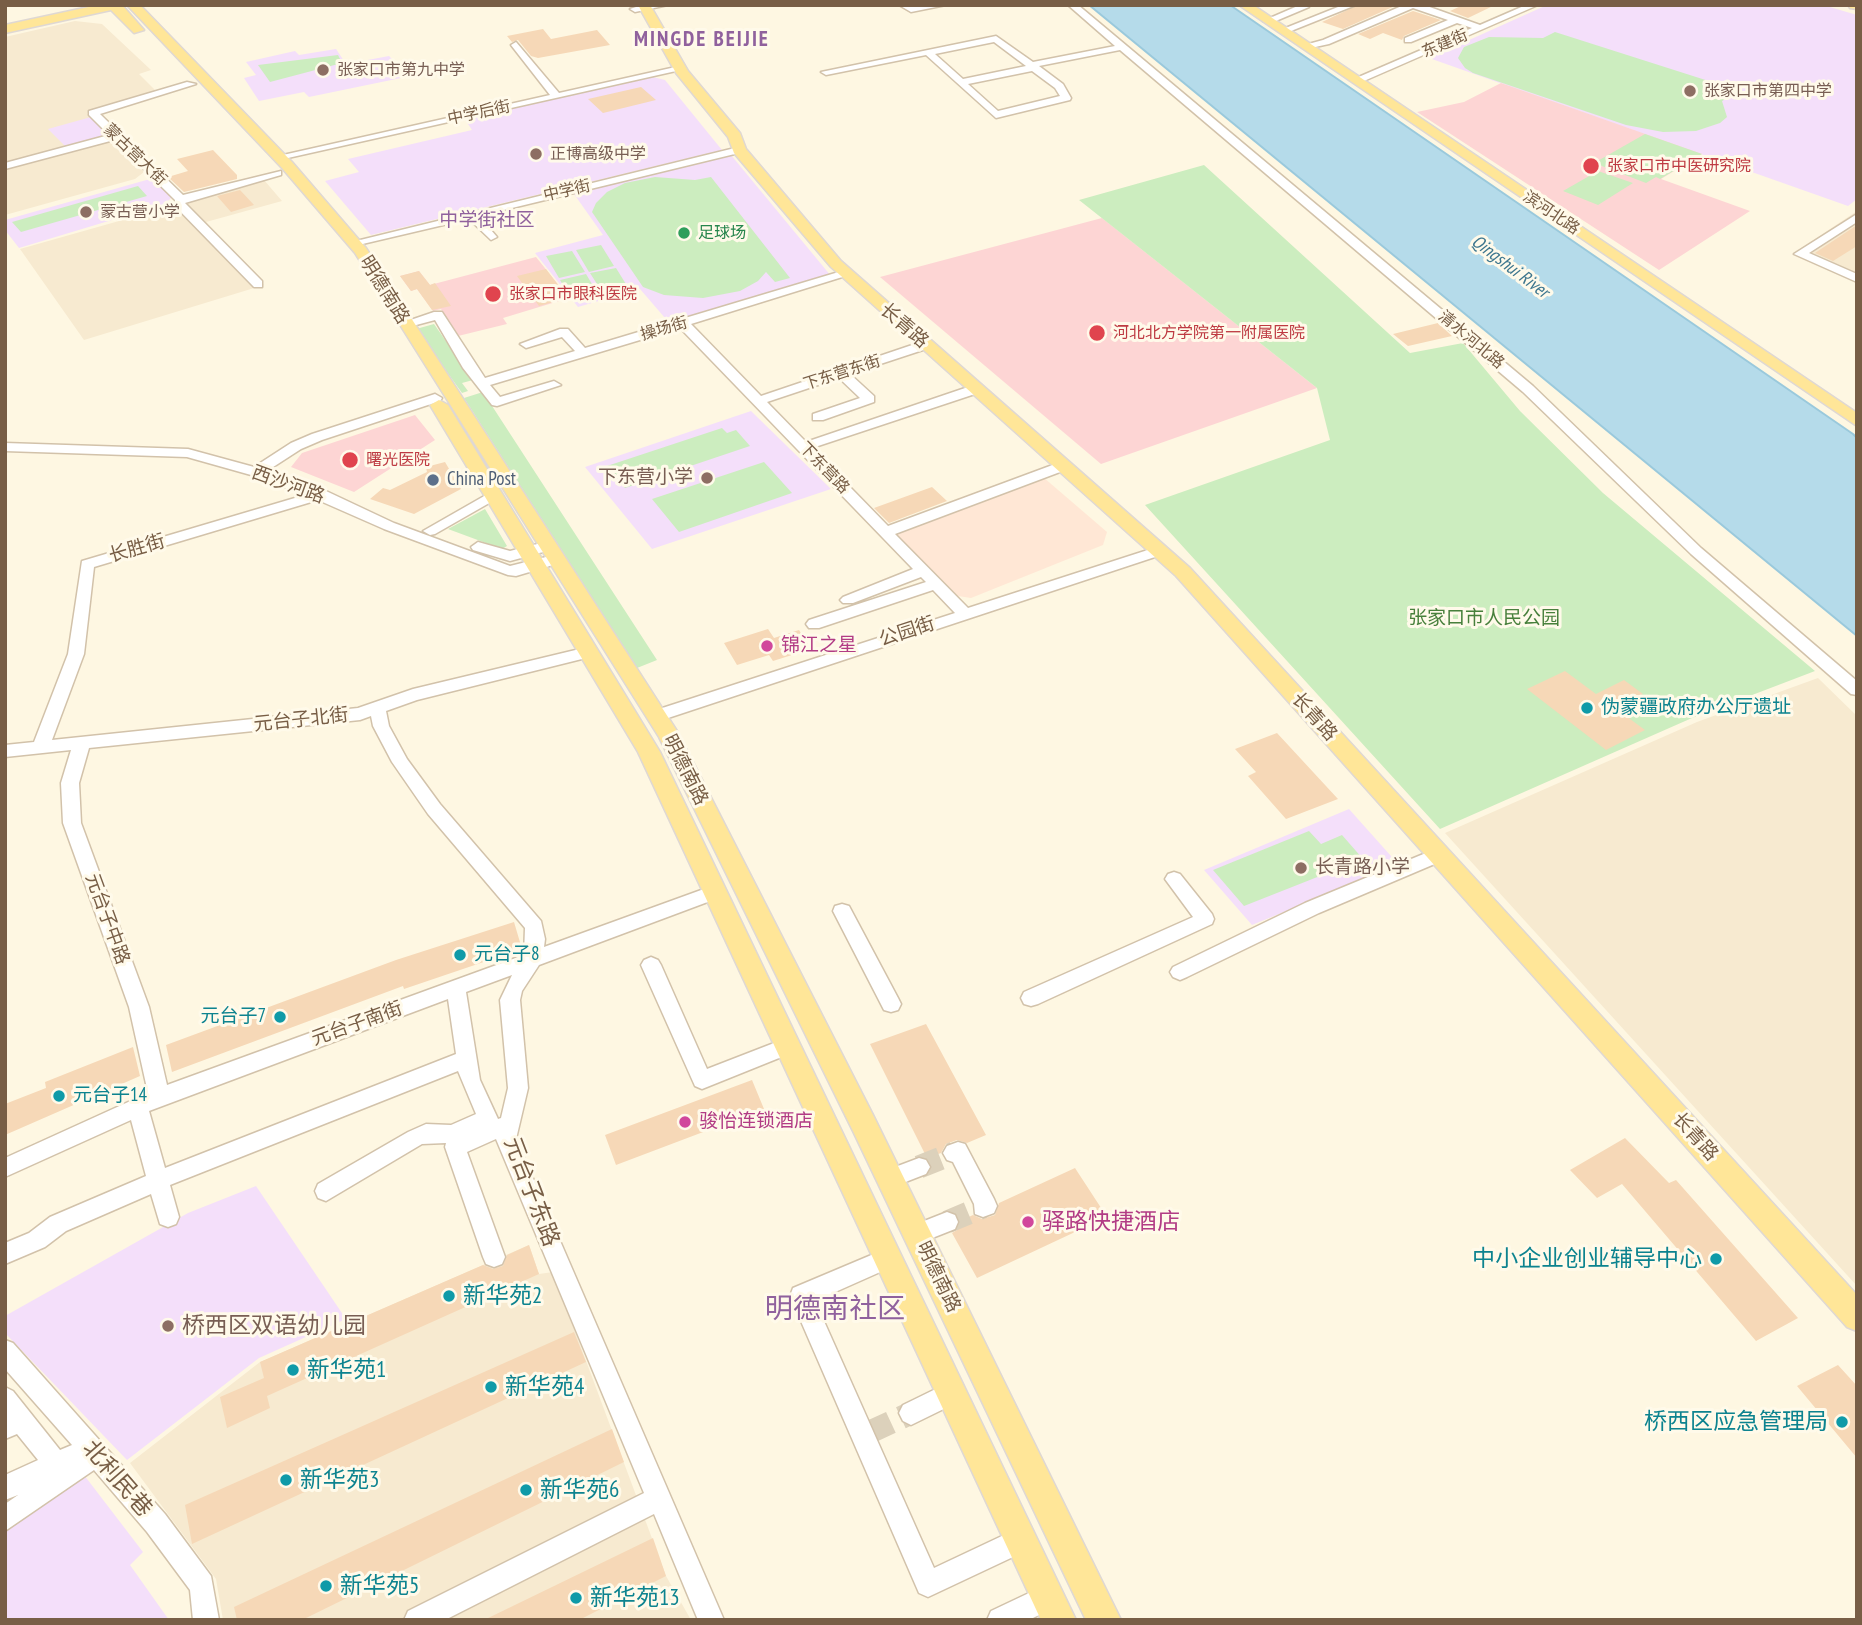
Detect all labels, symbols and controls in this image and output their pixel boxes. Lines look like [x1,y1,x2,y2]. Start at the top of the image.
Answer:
street label: 东建街 [1419,26,1471,62]
district label: MINGDE BEIJIE [636,27,768,53]
place label: 张家口市第九中学 [337,60,465,80]
marker: 张家口市第九中学 [315,62,331,78]
place label: 张家口市第四中学 [1704,81,1832,101]
marker: 张家口市第四中学 [1682,83,1698,99]
street label: 中学后街 [446,97,512,129]
street label: 蒙古营大街 [100,120,170,190]
place label: 正博高级中学 [550,144,646,164]
marker: 正博高级中学 [528,146,544,162]
marker: 张家口市中医研究院 [1581,156,1601,176]
place label: 张家口市中医研究院 [1607,156,1751,176]
street label: 中学街 [541,176,593,206]
street label: 滨河北路 [1519,187,1583,239]
place label: 蒙古营小学 [100,202,180,222]
marker: 蒙古营小学 [78,204,94,220]
district label: 中学街社区 [440,210,534,232]
place label: 足球场 [698,223,746,243]
marker: 足球场 [676,225,692,241]
water label: Qingshui River [1467,231,1553,303]
street label: 明德南路 [354,252,414,328]
marker: 张家口市眼科医院 [483,284,503,304]
place label: 张家口市眼科医院 [509,284,637,304]
street label: 长青路 [875,299,933,353]
street label: 清水河北路 [1434,307,1508,373]
street label: 操场街 [638,313,690,345]
marker: 河北北方学院第一附属医院 [1087,323,1107,343]
place label: 河北北方学院第一附属医院 [1113,323,1305,343]
street label: 下东营东街 [801,352,883,394]
street label: 下东营路 [795,438,853,498]
marker: 曙光医院 [340,450,360,470]
place label: 曙光医院 [366,450,430,470]
street label: 西沙河路 [248,461,328,509]
place label: 下东营小学 [598,467,693,489]
place label: China Post [447,469,516,491]
marker: 下东营小学 [699,470,715,486]
marker: China Post [425,472,441,488]
street label: 长胜街 [106,530,168,568]
park label: 张家口市人民公园 [1408,608,1560,630]
street label: 公园街 [876,612,938,652]
place label: 锦江之星 [781,635,857,657]
marker: 锦江之星 [759,638,775,654]
street label: 长青路 [1286,688,1342,746]
place label: 伪蒙疆政府办公厅遗址 [1601,697,1791,719]
marker: 伪蒙疆政府办公厅遗址 [1579,700,1595,716]
street label: 元台子北街 [253,704,349,736]
street label: 明德南路 [658,731,712,809]
place label: 长青路小学 [1315,857,1410,879]
marker: 长青路小学 [1293,860,1309,876]
street label: 元台子中路 [80,870,134,968]
place label: 元台子8 [474,944,540,966]
marker: 元台子8 [452,947,468,963]
street label: 元台子南街 [308,997,406,1051]
place label: 元台子7 [200,1006,266,1028]
marker: 元台子7 [272,1009,288,1025]
place label: 元台子14 [73,1085,147,1107]
marker: 元台子14 [51,1088,67,1104]
street label: 长青路 [1667,1108,1723,1166]
place label: 骏怡连锁酒店 [699,1111,813,1133]
marker: 骏怡连锁酒店 [677,1114,693,1130]
street label: 元台子东路 [498,1133,564,1251]
place label: 驿路快捷酒店 [1042,1208,1180,1236]
marker: 驿路快捷酒店 [1020,1214,1036,1230]
street label: 明德南路 [911,1238,965,1316]
place label: 中小企业创业辅导中心 [1472,1245,1702,1273]
marker: 中小企业创业辅导中心 [1708,1251,1724,1267]
place label: 新华苑2 [463,1282,542,1310]
marker: 新华苑2 [441,1288,457,1304]
district label: 明德南社区 [765,1293,905,1327]
place label: 桥西区双语幼儿园 [182,1312,366,1340]
marker: 桥西区双语幼儿园 [160,1318,176,1334]
place label: 新华苑1 [307,1356,386,1384]
marker: 新华苑1 [285,1362,301,1378]
place label: 新华苑4 [505,1373,584,1401]
marker: 新华苑4 [483,1379,499,1395]
place label: 桥西区应急管理局 [1644,1408,1828,1436]
marker: 桥西区应急管理局 [1834,1414,1850,1430]
street label: 北利民巷 [76,1435,158,1523]
place label: 新华苑3 [300,1466,379,1494]
marker: 新华苑3 [278,1472,294,1488]
place label: 新华苑6 [540,1476,619,1504]
marker: 新华苑6 [518,1482,534,1498]
place label: 新华苑5 [340,1572,419,1600]
marker: 新华苑5 [318,1578,334,1594]
place label: 新华苑13 [590,1584,680,1612]
marker: 新华苑13 [568,1590,584,1606]

